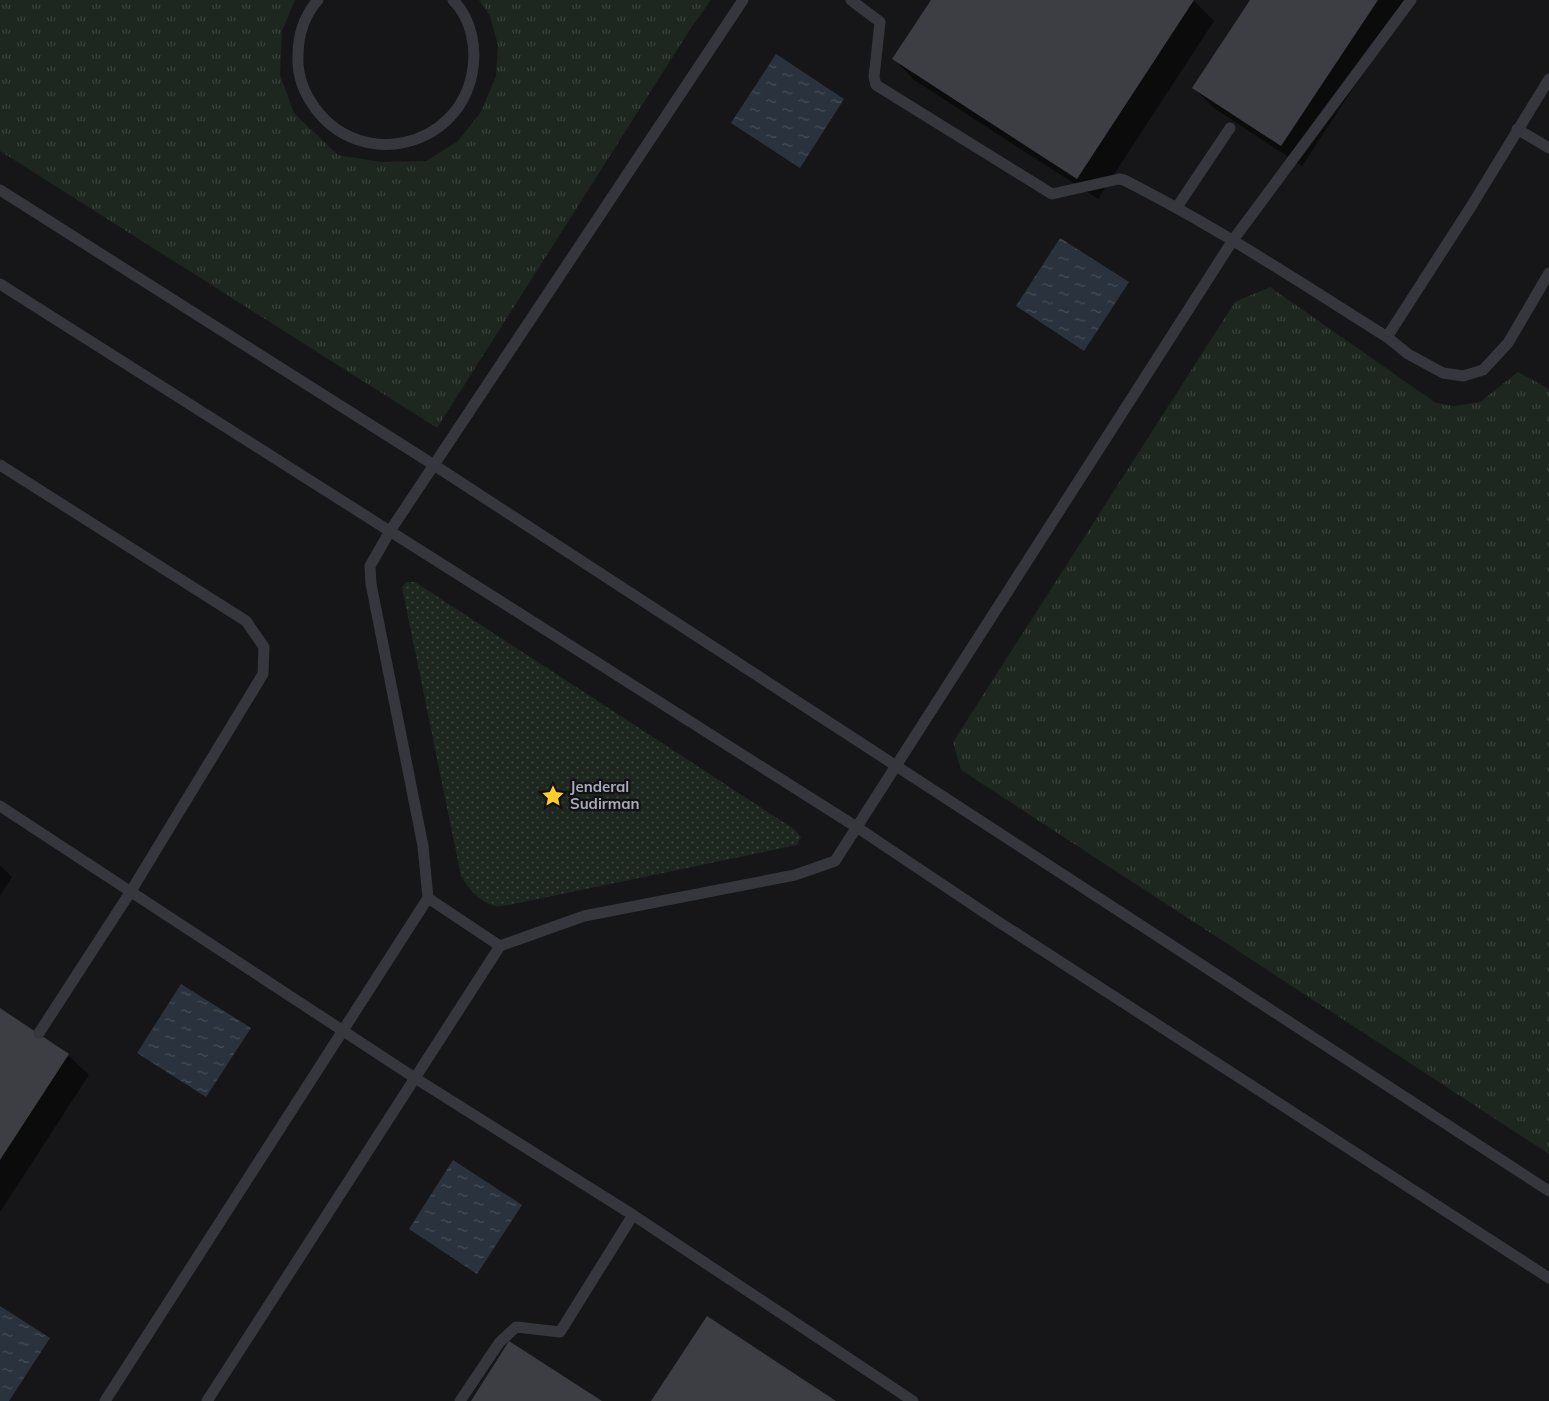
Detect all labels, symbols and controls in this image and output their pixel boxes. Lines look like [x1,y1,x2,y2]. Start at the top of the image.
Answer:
place label: Jenderal Sudirman [570,777,640,813]
place icon: Jenderal Sudirman [540,783,566,809]

